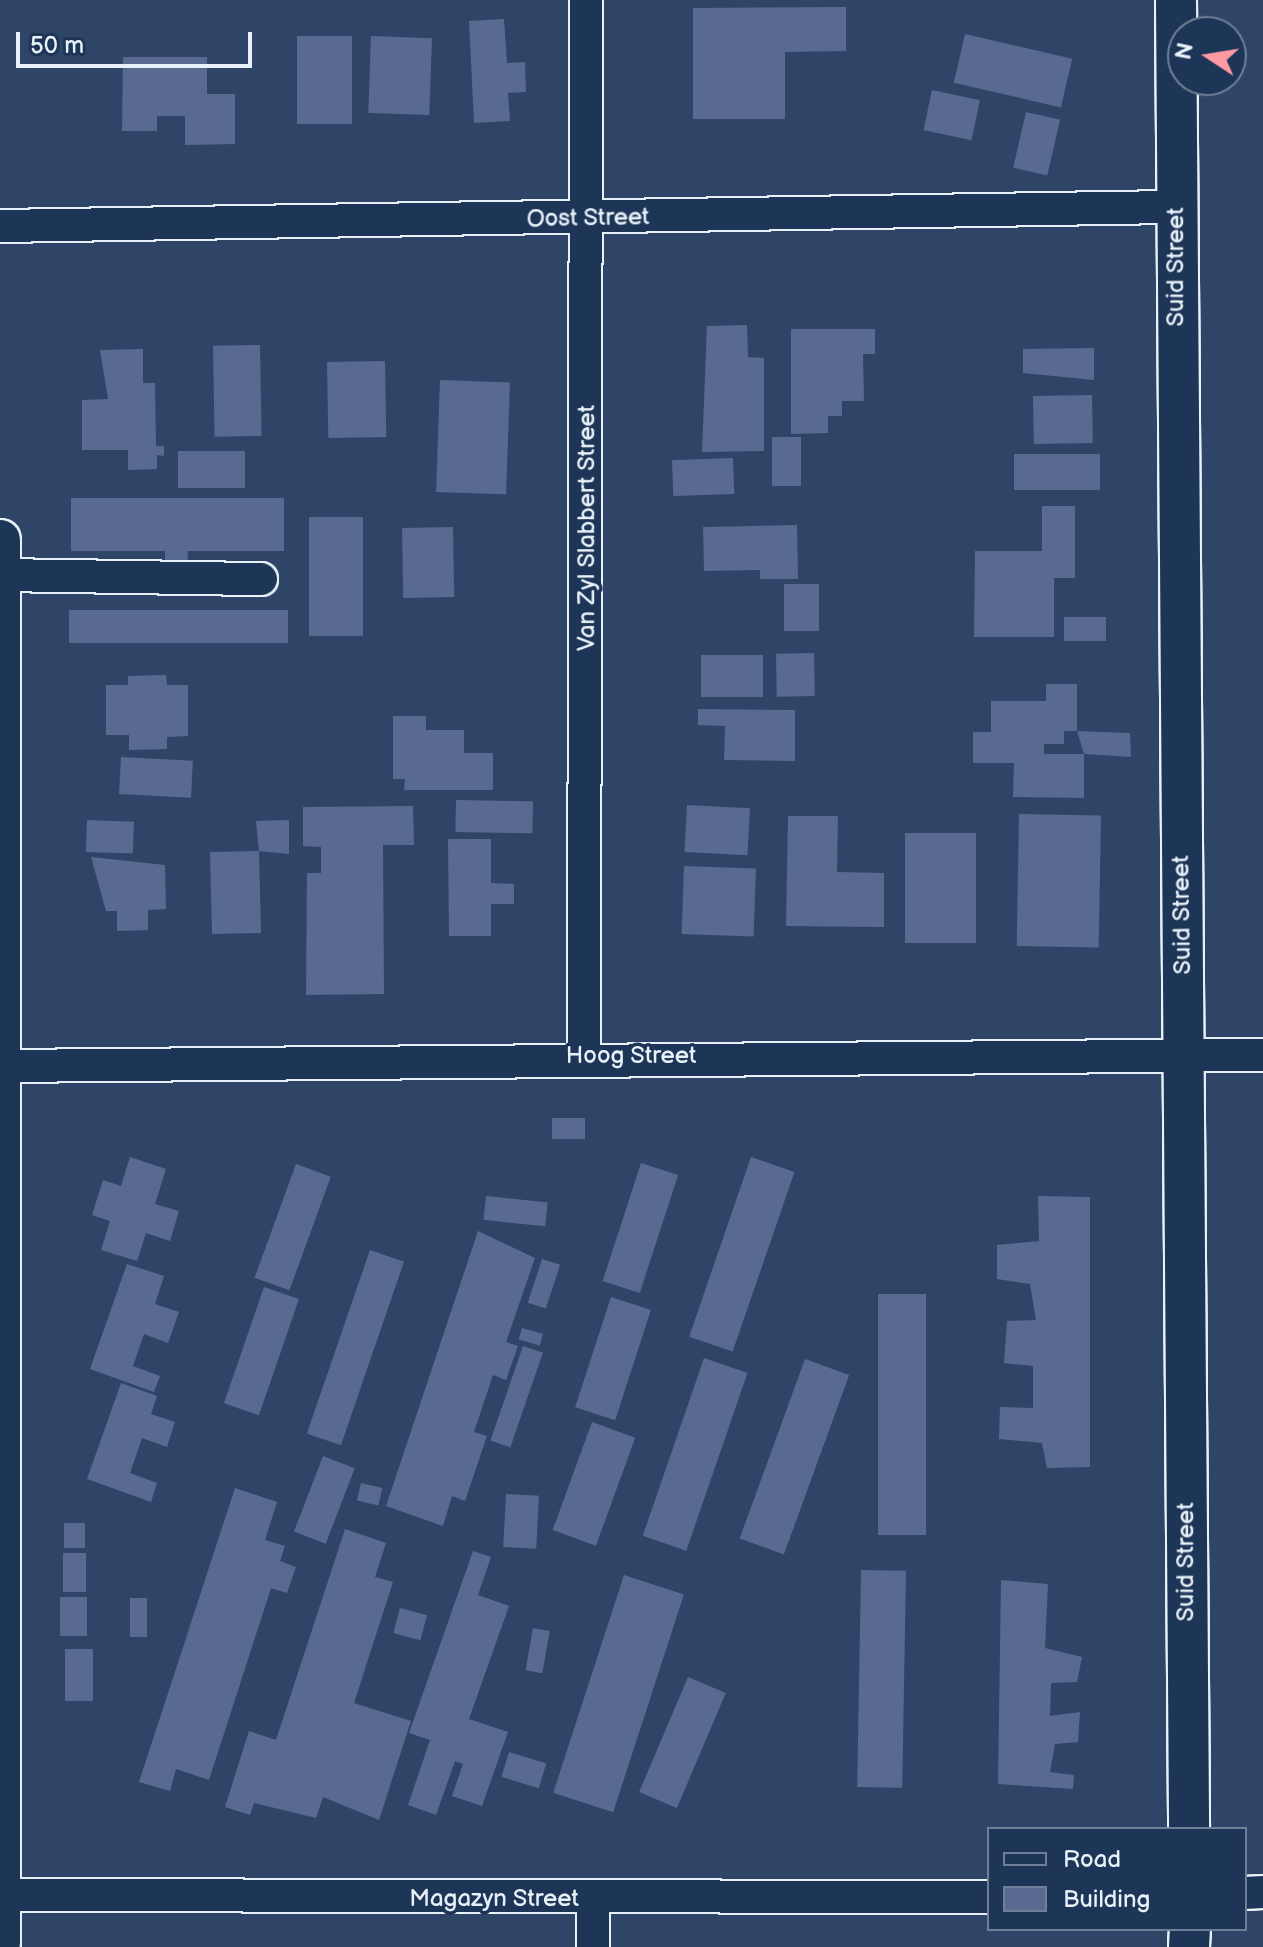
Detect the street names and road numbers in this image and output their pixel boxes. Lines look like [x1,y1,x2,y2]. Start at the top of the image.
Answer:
street label: Oost Street [526,203,650,233]
street label: Suid Street [1162,207,1190,327]
street label: Van Zyl Slabbert Street [573,404,601,652]
street label: Suid Street [1167,855,1197,975]
street label: Hoog Street [565,1042,697,1070]
street label: Suid Street [1172,1502,1200,1622]
street label: Magazyn Street [409,1885,579,1913]

